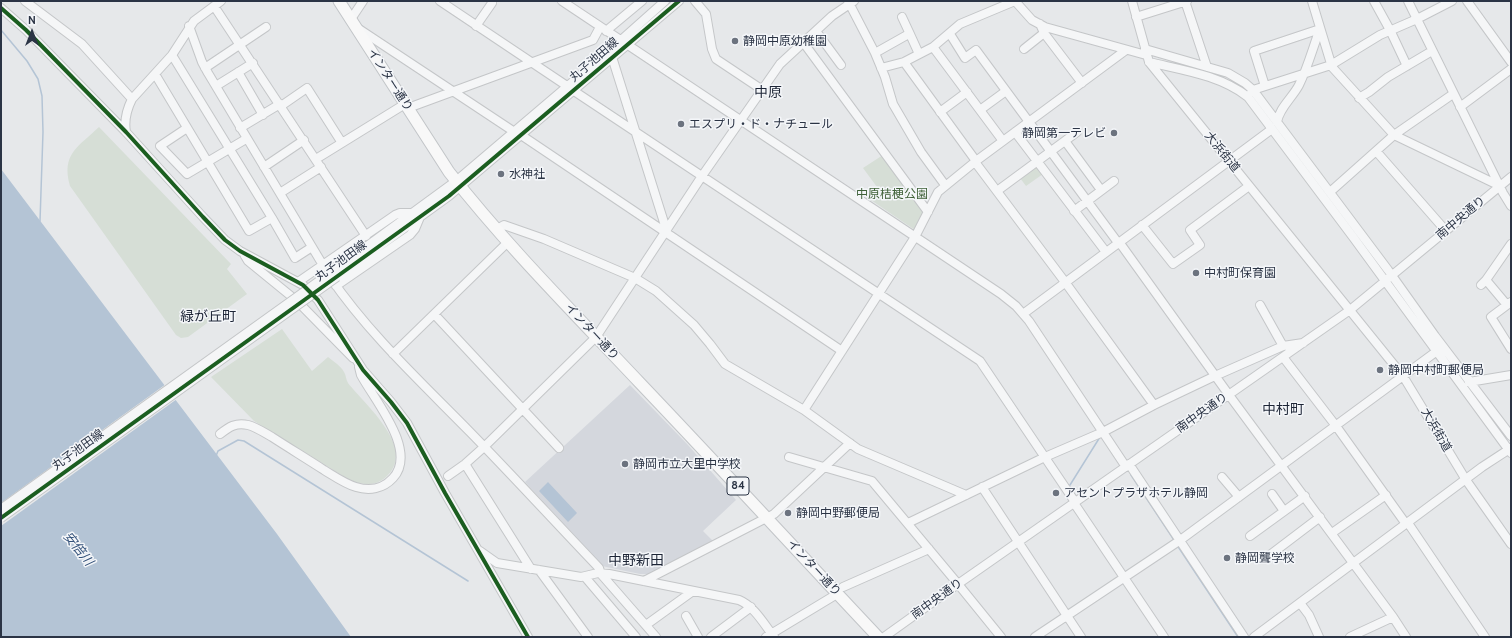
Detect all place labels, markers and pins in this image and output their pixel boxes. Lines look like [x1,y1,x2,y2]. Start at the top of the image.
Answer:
place label: 静岡中原幼稚園 [743,34,827,48]
marker: 静岡中原幼稚園 [730,36,740,46]
place label: エスプリ・ド・ナチュール [689,117,833,131]
marker: エスプリ・ド・ナチュール [676,119,686,129]
place label: 静岡第一テレビ [1022,126,1106,140]
marker: 静岡第一テレビ [1109,128,1119,138]
place label: 水神社 [509,167,545,181]
marker: 水神社 [496,169,506,179]
place label: 中村町保育園 [1204,266,1276,280]
marker: 中村町保育園 [1191,268,1201,278]
place label: 静岡中村町郵便局 [1388,363,1484,377]
marker: 静岡中村町郵便局 [1375,365,1385,375]
place label: 静岡市立大里中学校 [633,457,741,471]
marker: 静岡市立大里中学校 [620,459,630,469]
place label: アセントプラザホテル静岡 [1064,486,1208,500]
marker: アセントプラザホテル静岡 [1051,488,1061,498]
place label: 静岡中野郵便局 [796,506,880,520]
marker: 静岡中野郵便局 [783,508,793,518]
place label: 静岡聾学校 [1235,551,1295,565]
marker: 静岡聾学校 [1222,553,1232,563]

